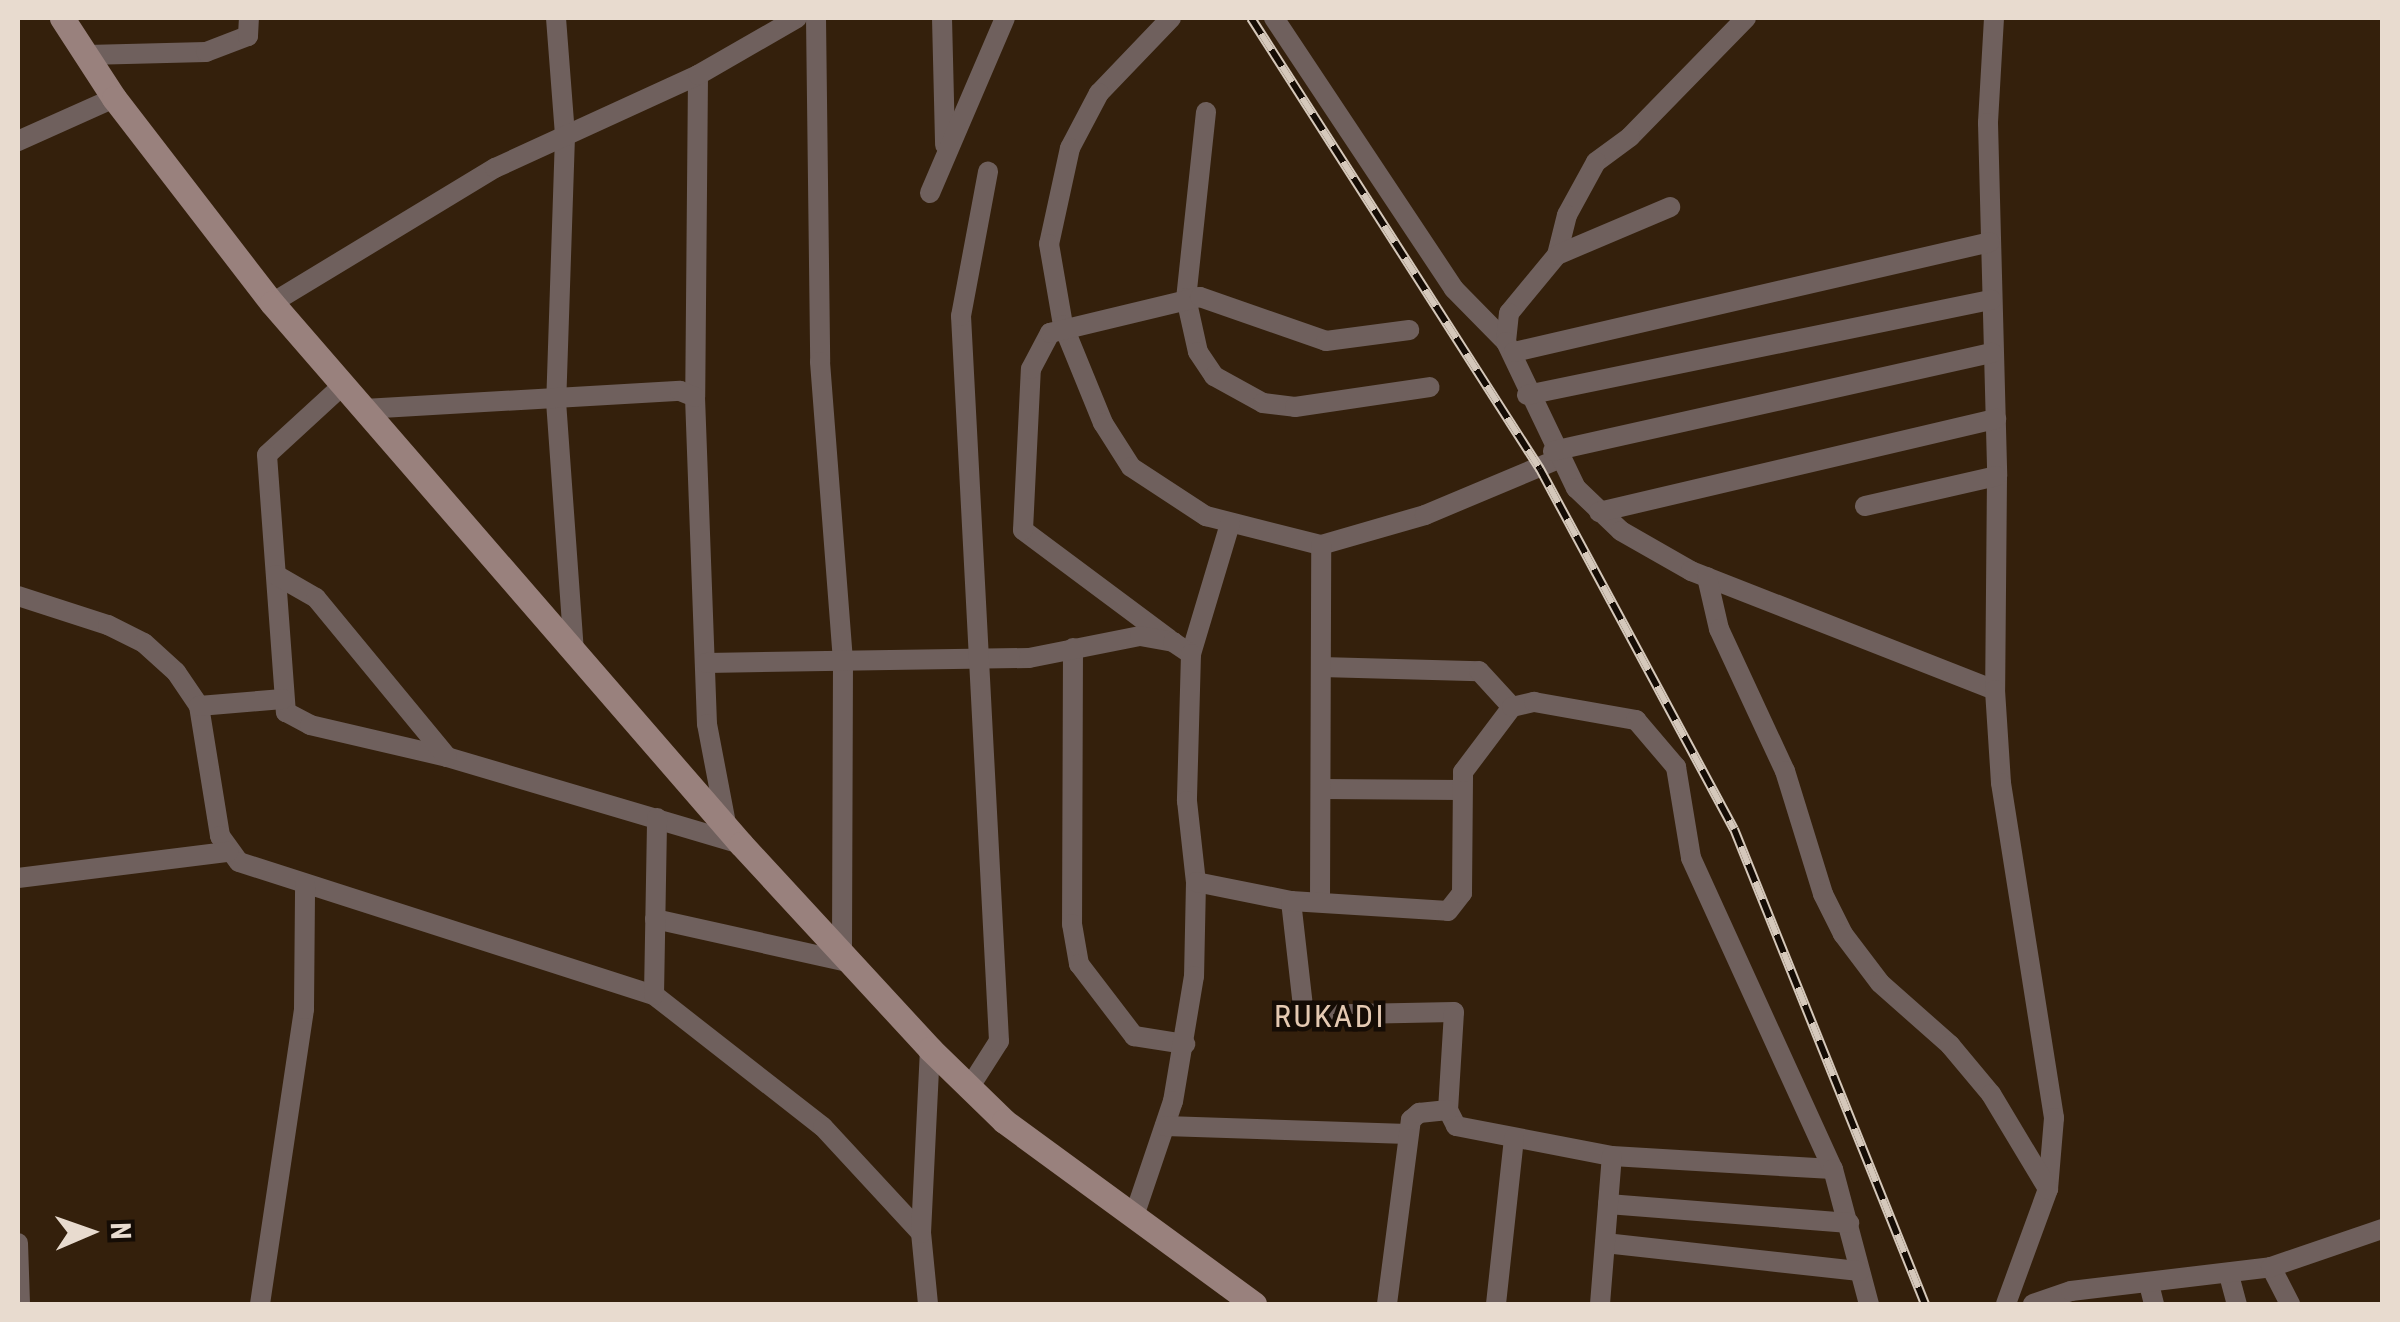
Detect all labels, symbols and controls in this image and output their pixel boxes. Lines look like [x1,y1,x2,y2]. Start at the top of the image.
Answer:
district label: RUKADI [1274,997,1386,1035]
north arrow [40,1182,140,1282]
text: N [104,1222,137,1240]

